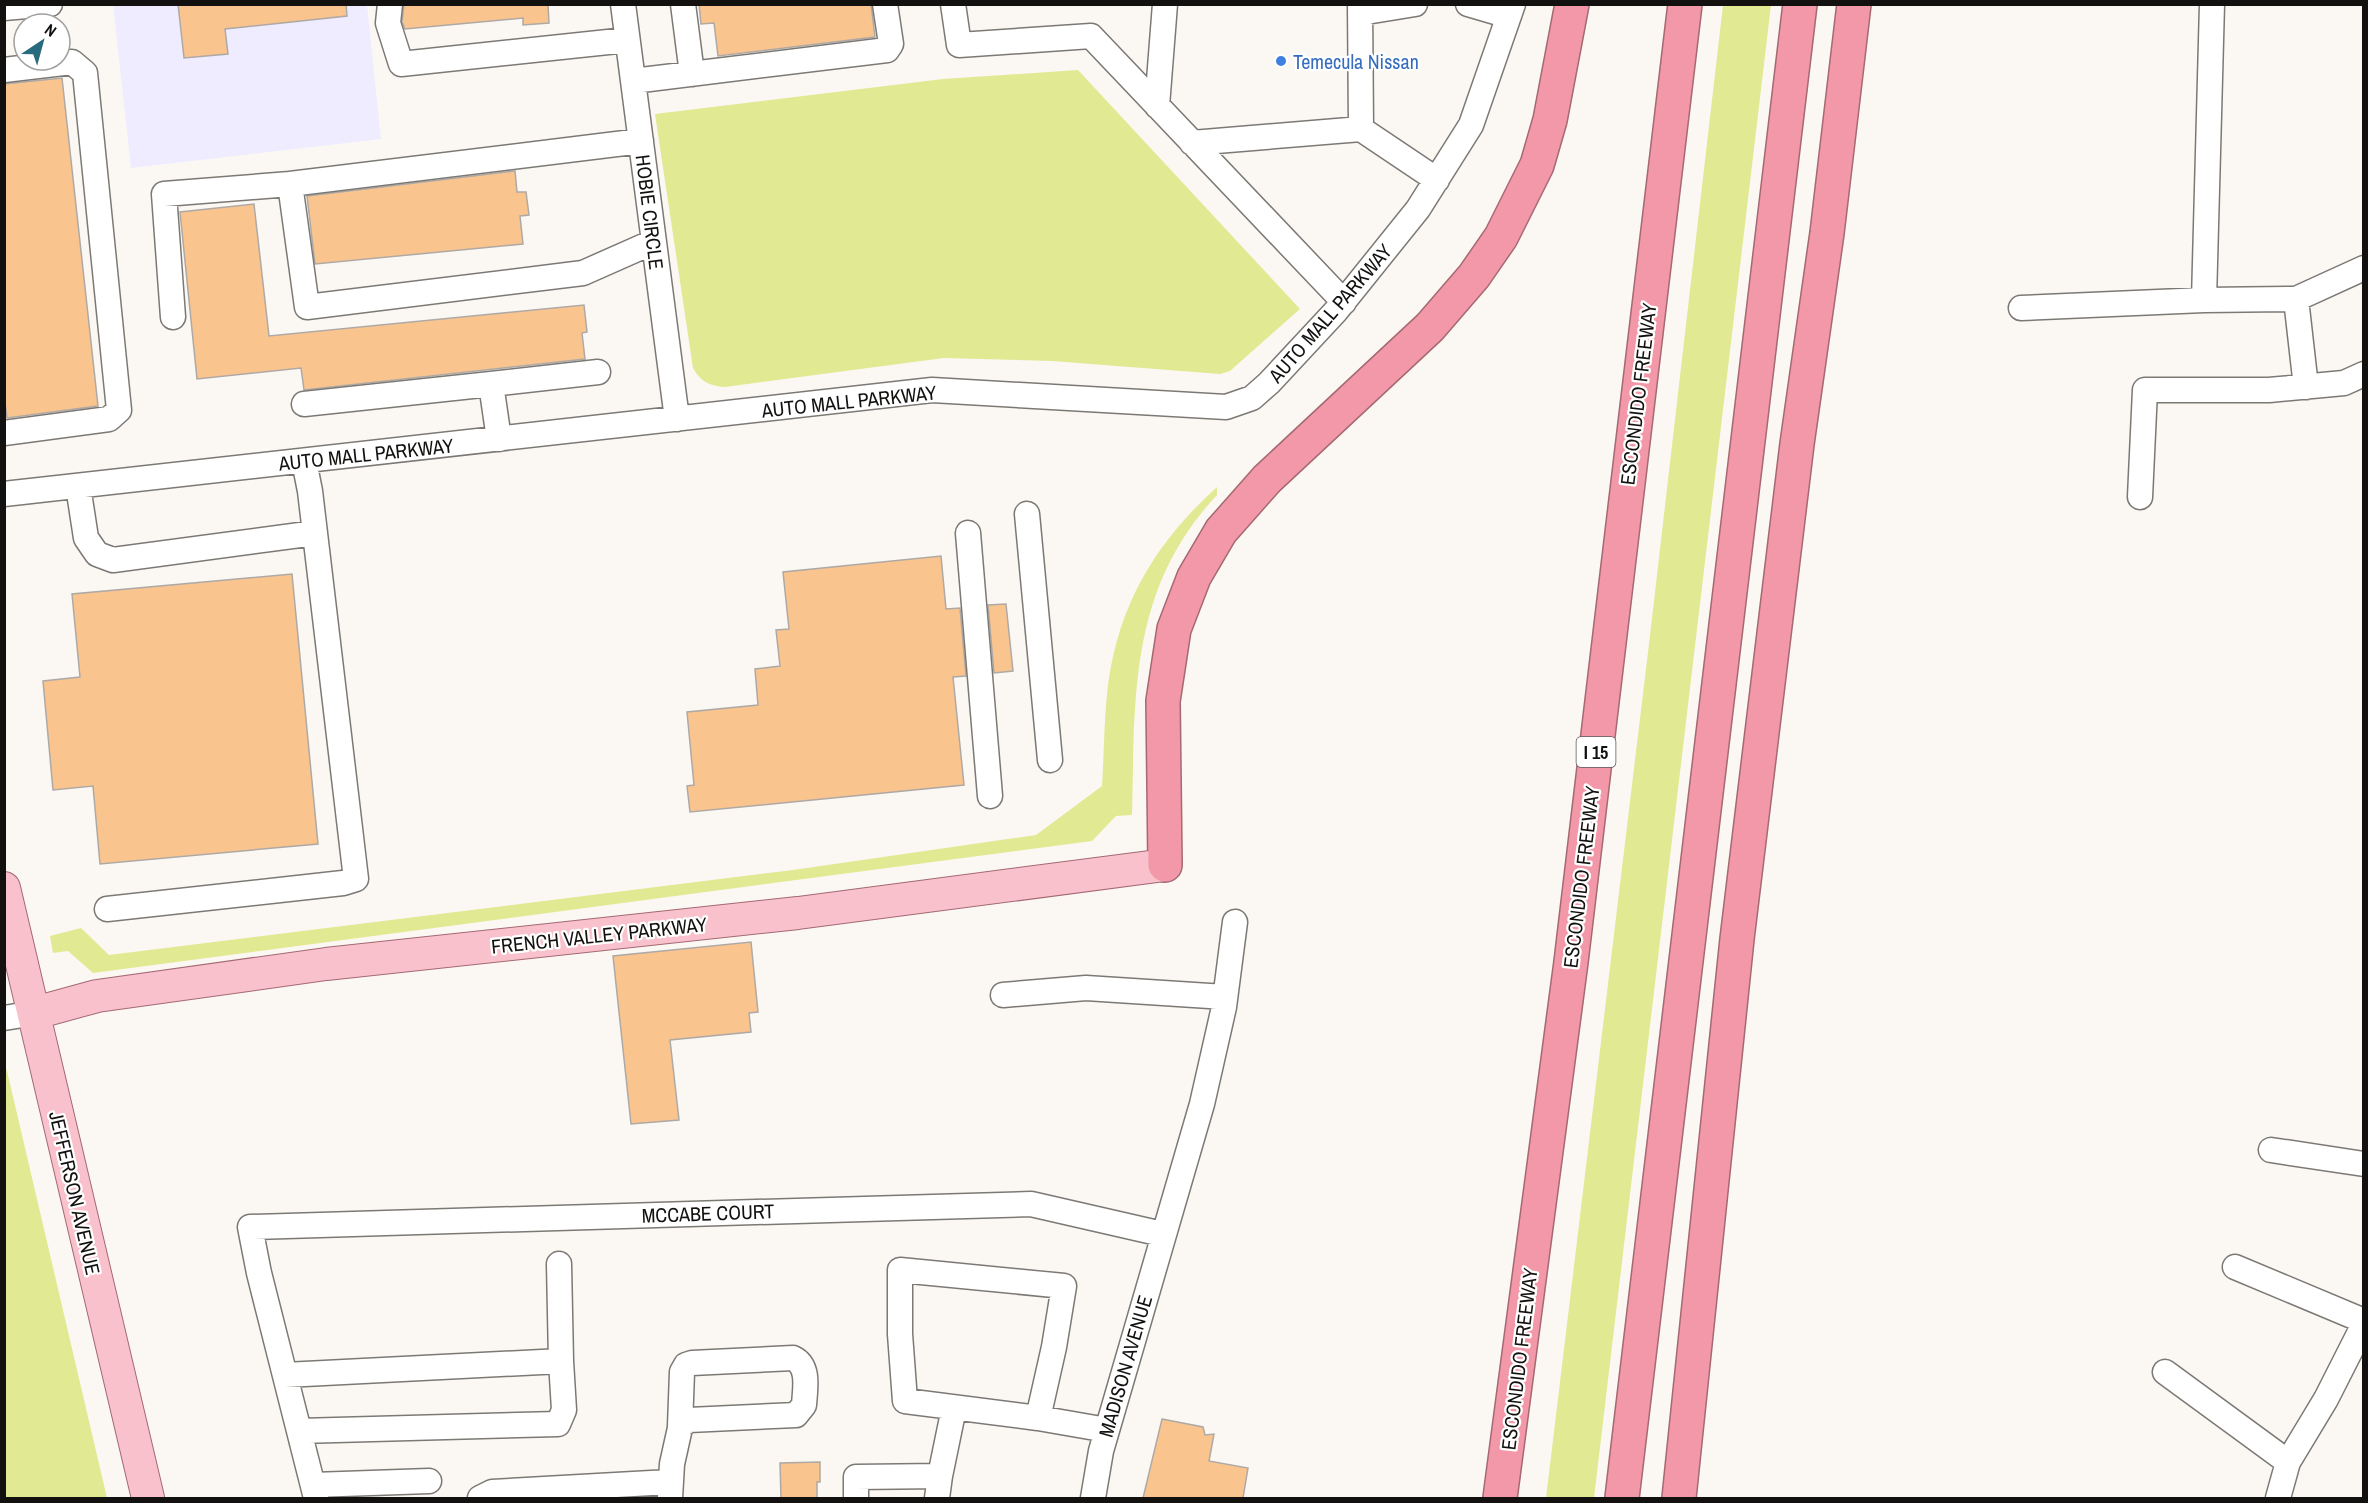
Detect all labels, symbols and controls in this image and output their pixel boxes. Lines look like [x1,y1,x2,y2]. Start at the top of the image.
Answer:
north arrow [12,12,72,72]
text: N [41,18,61,42]
place label: Temecula Nissan [1293,48,1419,75]
marker: Temecula Nissan [1274,54,1288,68]
street label: HOBIE CIRCLE [630,153,670,271]
street label: AUTO MALL PARKWAY [1262,238,1398,389]
street label: ESCONDIDO FREEWAY [1613,301,1663,487]
street label: AUTO MALL PARKWAY [759,378,938,424]
street label: AUTO MALL PARKWAY [276,431,455,477]
road number: I 15 [1576,737,1616,767]
street label: ESCONDIDO FREEWAY [1556,784,1606,970]
street label: FRENCH VALLEY PARKWAY [490,910,708,960]
street label: JEFFERSON AVENUE [43,1108,107,1278]
street label: MCCABE COURT [641,1197,775,1229]
street label: ESCONDIDO FREEWAY [1494,1266,1544,1452]
street label: MADISON AVENUE [1092,1292,1158,1440]

